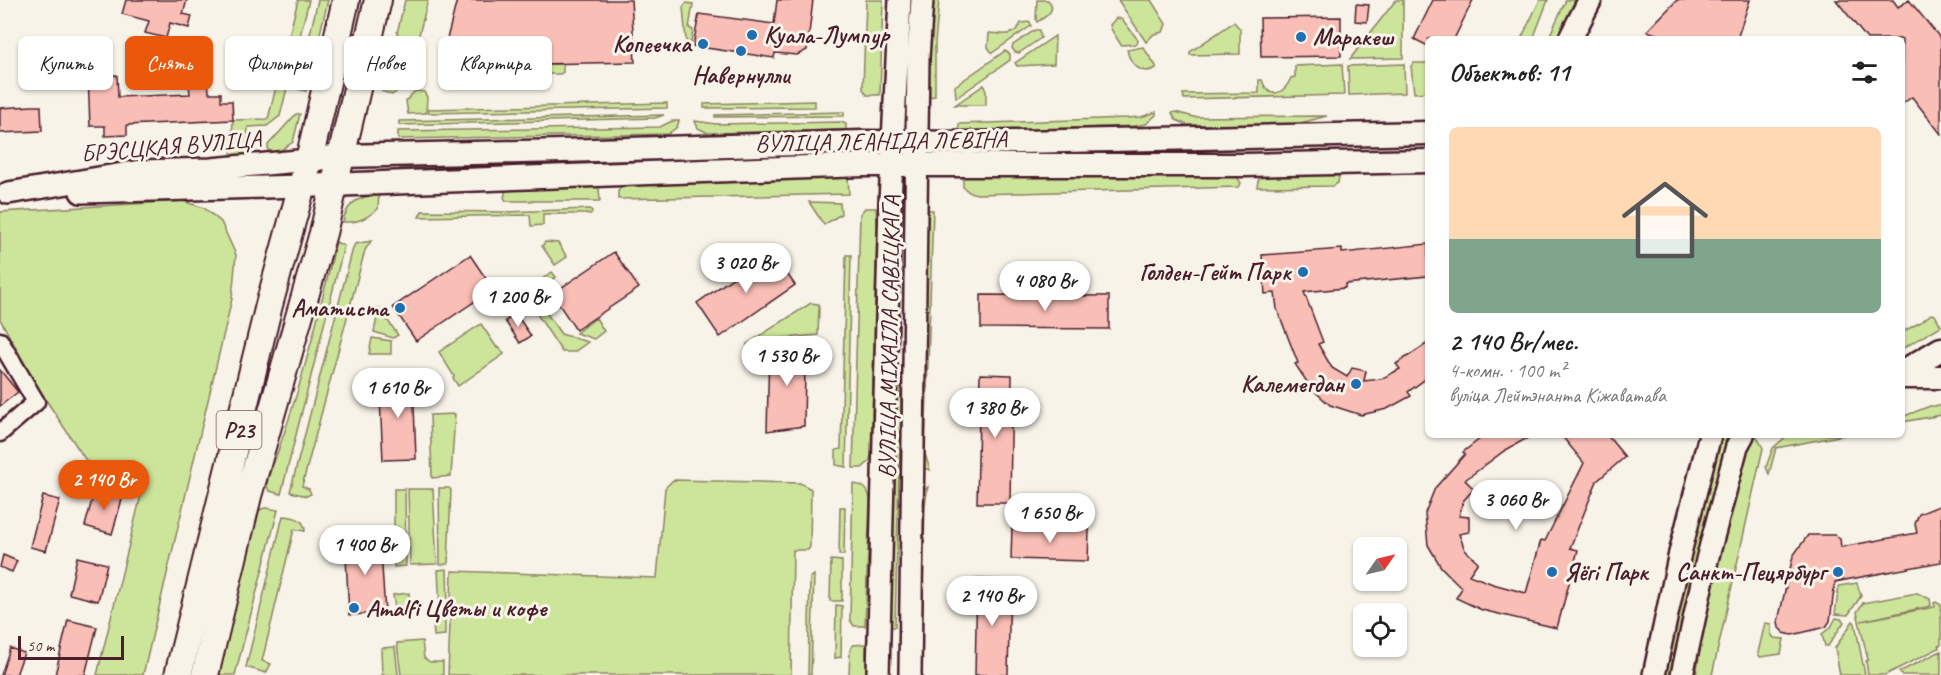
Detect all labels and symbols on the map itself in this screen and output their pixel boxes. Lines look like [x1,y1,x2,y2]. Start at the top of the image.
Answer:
place label: Куала-Лумпур [764,20,891,50]
place label: Маракеш [1313,22,1395,52]
marker: Куала-Лумпур [745,28,759,42]
place label: Копеечка [613,29,693,59]
marker: Маракеш [1294,30,1308,44]
marker: Копеечка [696,37,710,51]
marker: Навернулли [734,44,748,58]
place label: Навернулли [692,60,792,90]
street label: БРЭСЦКАЯ ВУЛІЦА [80,123,263,169]
street label: ВУЛІЦА ЛЕАНІДА ЛЕВІНА [755,124,1008,158]
street label: ВУЛІЦА МІХАІЛА САВІЦКАГА [872,194,906,479]
pin: 3 020 Br [684,243,808,294]
place label: Голден-Гейт Парк [1140,257,1293,287]
pin: 4 080 Br [983,261,1107,312]
marker: Голден-Гейт Парк [1296,265,1310,279]
pin: 1 200 Br [456,277,580,328]
place label: Аматиста [291,293,390,323]
marker: Аматиста [393,301,407,315]
pin: 1 530 Br [725,336,849,387]
pin: 1 610 Br [336,368,460,419]
place label: Калемегдан [1241,369,1345,399]
marker: Калемегдан [1349,377,1363,391]
pin: 1 380 Br [933,388,1057,439]
road number: Р23 [216,411,262,449]
pin: 2 140 Br [42,460,166,511]
pin: 3 060 Br [1454,480,1578,531]
pin: 1 650 Br [988,493,1112,544]
pin: 1 400 Br [303,525,427,576]
north arrow [1353,537,1407,591]
place label: Яёгі Парк [1564,557,1650,587]
place label: Санкт-Пецярбург [1676,557,1829,587]
marker: Яёгі Парк [1545,565,1559,579]
marker: Санкт-Пецярбург [1831,565,1845,579]
pin: 2 140 Br [930,576,1054,627]
place label: Amalfi Цветы и кофе [366,593,548,623]
marker: Amalfi Цветы и кофе [347,601,361,615]
scale bar [18,633,124,660]

